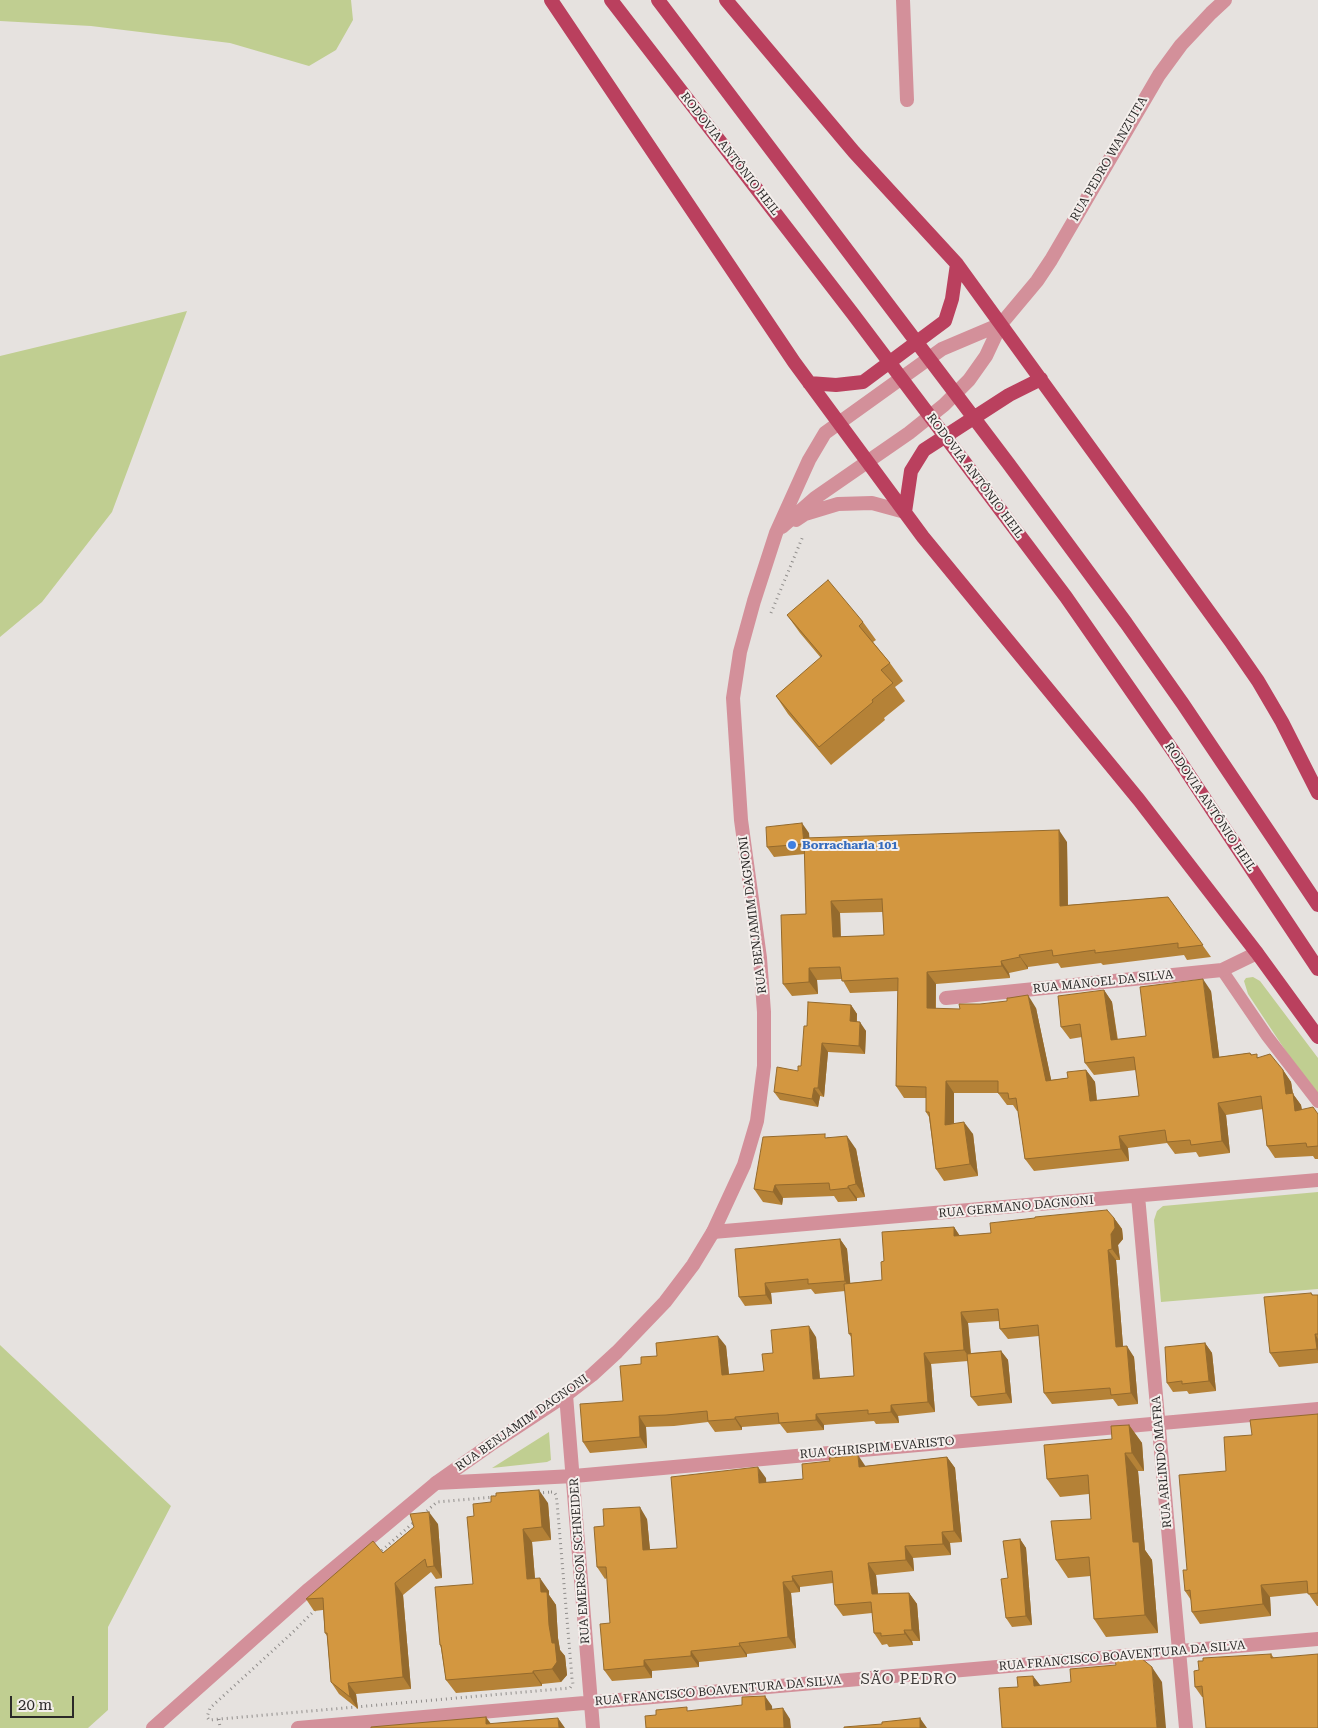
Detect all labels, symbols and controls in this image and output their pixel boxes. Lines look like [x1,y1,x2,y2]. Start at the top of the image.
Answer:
street label: RODOVIA ANTÔNIO HEIL [677,90,783,218]
street label: RUA PEDRO WANZUITA [1067,94,1151,224]
street label: RODOVIA ANTÔNIO HEIL [923,411,1027,541]
street label: RODOVIA ANTÔNIO HEIL [1161,740,1259,874]
street label: RUA BENJAMIM DAGNONI [736,835,770,995]
place label: Borracharia 101 [802,838,898,852]
marker: Borracharia 101 [786,839,798,851]
street label: RUA MANOEL DA SILVA [1032,967,1174,997]
street label: RUA GERMANO DAGNONI [938,1193,1094,1221]
street label: RUA BENJAMIM DAGNONI [453,1372,591,1474]
street label: RUA ARLINDO MAFRA [1149,1395,1175,1529]
street label: RUA CHRISPIM EVARISTO [799,1434,955,1462]
street label: RUA EMERSON SCHNEIDER [567,1477,593,1645]
street label: RUA FRANCISCO BOAVENTURA DA SILVA [998,1638,1246,1674]
district label: SÃO PEDRO [859,1671,959,1689]
street label: RUA FRANCISCO BOAVENTURA DA SILVA [594,1673,842,1709]
scale bar [12,1686,76,1718]
text: 20 m [18,1696,52,1714]

